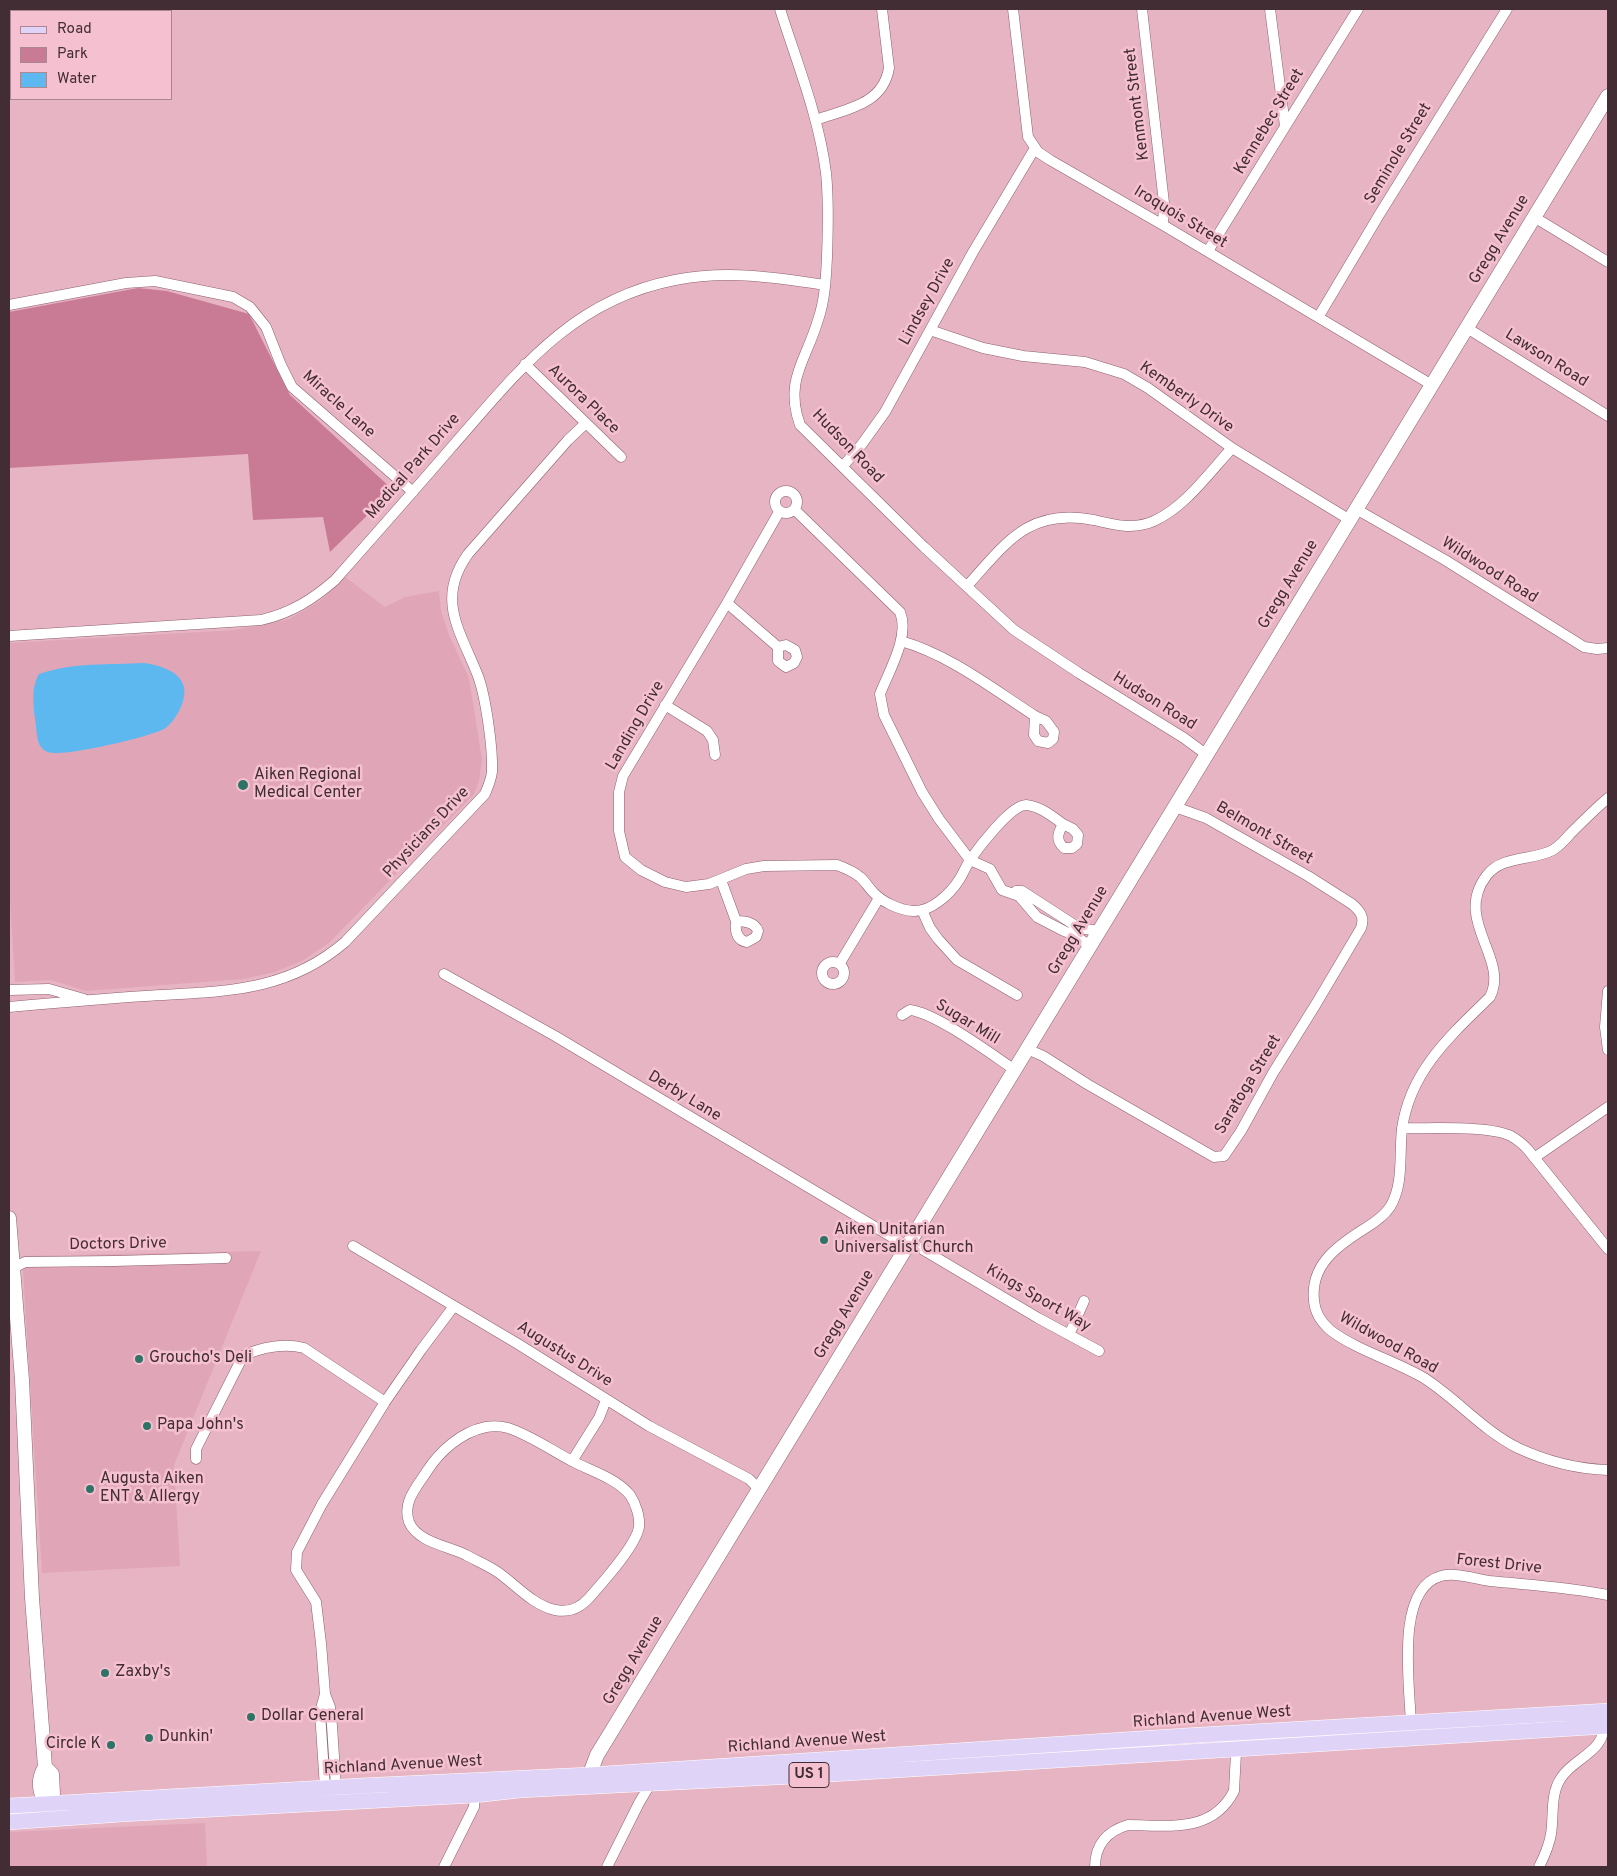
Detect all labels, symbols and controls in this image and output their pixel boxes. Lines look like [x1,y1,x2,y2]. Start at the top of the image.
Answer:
legend [10,10,172,100]
text: Road [57,20,92,39]
text: Park [57,45,88,64]
street label: Kenmont Street [1122,47,1154,161]
street label: Kennebec Street [1231,66,1309,178]
text: Water [57,70,96,89]
street label: Seminole Street [1361,100,1437,208]
street label: Iroquois Street [1130,183,1230,253]
street label: Gregg Avenue [1466,192,1534,288]
street label: Lindsey Drive [896,255,960,349]
street label: Lawson Road [1501,326,1591,392]
street label: Kemberly Drive [1135,358,1237,438]
street label: Aurora Place [543,361,623,439]
street label: Miracle Lane [298,367,378,443]
street label: Hudson Road [807,406,887,488]
street label: Medical Park Drive [363,410,465,524]
street label: Wildwood Road [1437,534,1541,608]
street label: Gregg Avenue [1255,537,1323,633]
street label: Hudson Road [1109,669,1199,735]
street label: Landing Drive [603,678,669,774]
place label: Aiken Regional Medical Center [254,766,362,804]
marker: Aiken Regional Medical Center [236,778,250,792]
street label: Physicians Drive [380,783,474,883]
street label: Belmont Street [1212,799,1316,869]
street label: Gregg Avenue [1045,883,1113,979]
street label: Sugar Mill [931,996,1003,1050]
street label: Saratoga Street [1212,1032,1286,1138]
street label: Derby Lane [644,1068,724,1126]
place label: Aiken Unitarian Universalist Church [834,1221,974,1259]
marker: Aiken Unitarian Universalist Church [818,1234,830,1246]
street label: Doctors Drive [69,1235,167,1255]
street label: Kings Sport Way [982,1261,1094,1337]
street label: Gregg Avenue [811,1267,879,1363]
street label: Wildwood Road [1335,1309,1441,1379]
street label: Augustus Drive [513,1318,615,1392]
place label: Groucho's Deli [149,1349,252,1369]
marker: Groucho's Deli [133,1353,145,1365]
place label: Papa John's [157,1416,244,1436]
marker: Papa John's [141,1420,153,1432]
place label: Augusta Aiken ENT & Allergy [100,1470,204,1508]
marker: Augusta Aiken ENT & Allergy [84,1483,96,1495]
street label: Forest Drive [1455,1551,1543,1579]
street label: Gregg Avenue [600,1613,668,1709]
place label: Zaxby's [115,1663,171,1683]
marker: Zaxby's [99,1667,111,1679]
street label: Richland Avenue West [1132,1703,1292,1733]
place label: Dollar General [261,1707,364,1727]
marker: Dollar General [245,1711,257,1723]
place label: Dunkin' [159,1728,213,1748]
street label: Richland Avenue West [727,1728,887,1758]
marker: Dunkin' [143,1732,155,1744]
place label: Circle K [46,1735,101,1755]
marker: Circle K [105,1739,117,1751]
street label: Richland Avenue West [323,1752,483,1780]
road number: US 1 [789,1762,829,1788]

